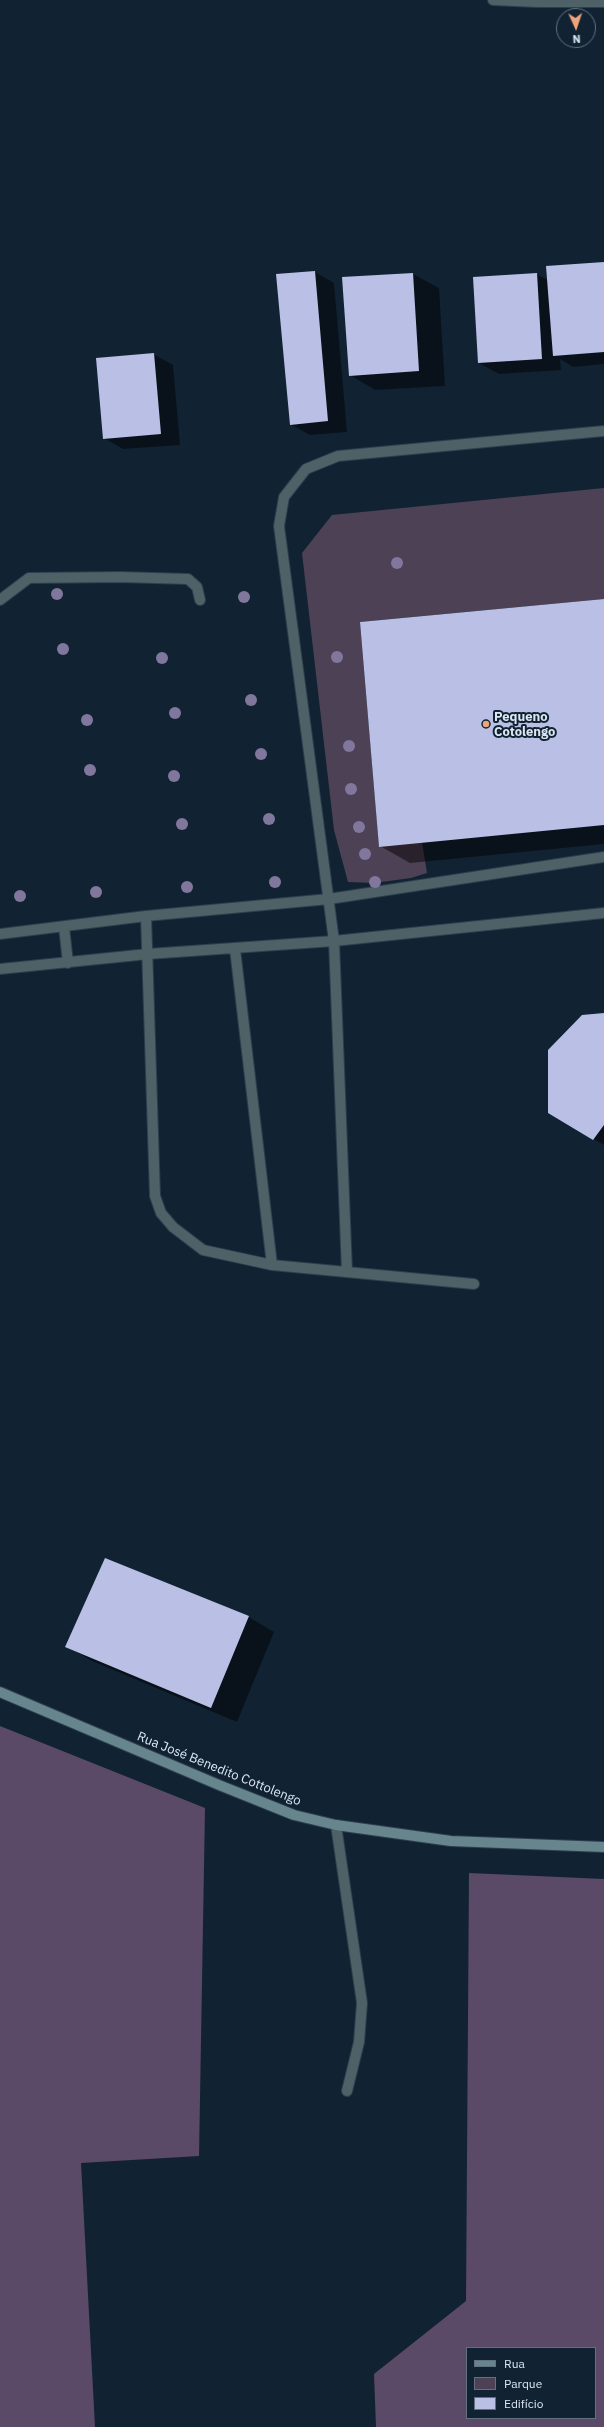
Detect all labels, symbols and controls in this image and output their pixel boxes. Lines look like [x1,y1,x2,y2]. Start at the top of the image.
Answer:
north arrow [556,8,596,48]
text: N [572,32,581,46]
place label: Pequeno Cotolengo [494,709,555,740]
marker: Pequeno Cotolengo [481,719,491,729]
street label: Rua José Benedito Cottolengo [135,1729,303,1809]
legend [466,2347,596,2419]
text: Rua [504,2356,525,2371]
text: Parque [504,2376,542,2391]
text: Edifício [504,2396,543,2411]

